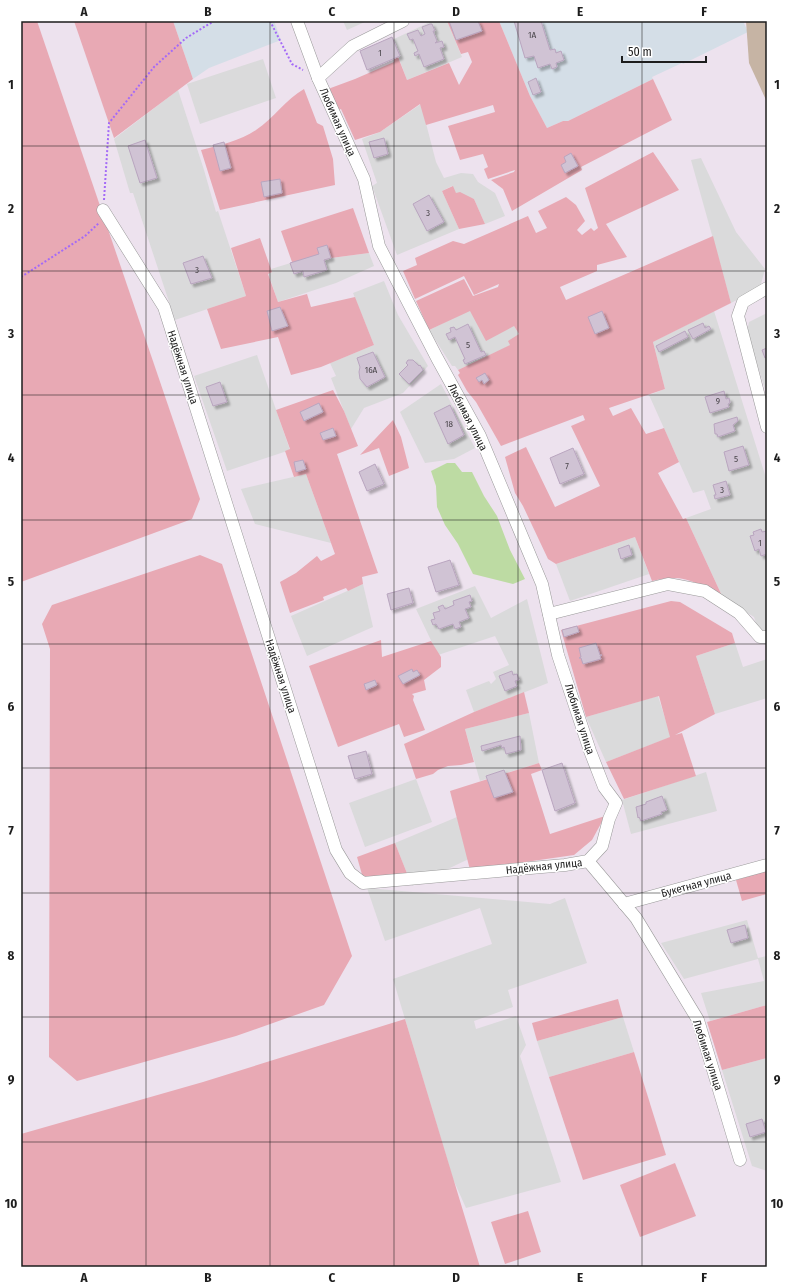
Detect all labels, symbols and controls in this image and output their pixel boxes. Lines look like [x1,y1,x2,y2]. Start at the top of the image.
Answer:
text: A [79,4,88,19]
text: B [204,4,212,19]
text: C [329,4,336,19]
text: D [452,4,460,19]
text: E [577,4,583,19]
text: F [701,4,707,19]
house number: 1А [528,30,536,40]
scale bar [622,38,706,64]
text: 50 m [628,45,652,59]
house number: 1 [378,48,382,58]
text: 1 [8,77,14,92]
text: 1 [774,77,780,92]
street label: Любимая улица [317,86,358,158]
text: 2 [7,201,14,216]
text: 2 [773,201,780,216]
house number: 3 [426,208,430,218]
house number: 3 [195,265,199,275]
text: 3 [7,326,14,341]
text: 3 [773,326,780,341]
street label: Надёжная улица [164,329,201,406]
house number: 5 [466,340,470,350]
house number: 16А [365,365,378,375]
street label: Любимая улица [445,382,490,453]
house number: 9 [716,396,720,406]
house number: 18 [445,419,454,429]
text: 4 [8,450,15,465]
text: 4 [774,450,781,465]
house number: 5 [734,454,738,464]
house number: 7 [565,461,569,471]
house number: 3 [720,485,724,495]
house number: 1 [758,538,762,548]
text: 5 [8,574,14,589]
text: 5 [774,574,780,589]
street label: Надёжная улица [262,638,299,715]
street label: Любимая улица [562,682,597,756]
text: 6 [8,699,15,714]
text: 6 [774,699,781,714]
text: 7 [8,823,14,838]
text: 7 [774,823,780,838]
street label: Надёжная улица [505,856,583,877]
street label: Букетная улица [660,869,733,900]
text: 8 [8,948,15,963]
text: 8 [774,948,781,963]
street label: Любимая улица [690,1018,725,1092]
text: 9 [8,1072,15,1087]
text: 9 [774,1072,781,1087]
text: 10 [5,1196,17,1211]
text: 10 [771,1196,783,1211]
text: A [79,1270,88,1285]
text: B [204,1270,212,1285]
text: C [329,1270,336,1285]
text: D [452,1270,460,1285]
text: E [577,1270,583,1285]
text: F [701,1270,707,1285]

